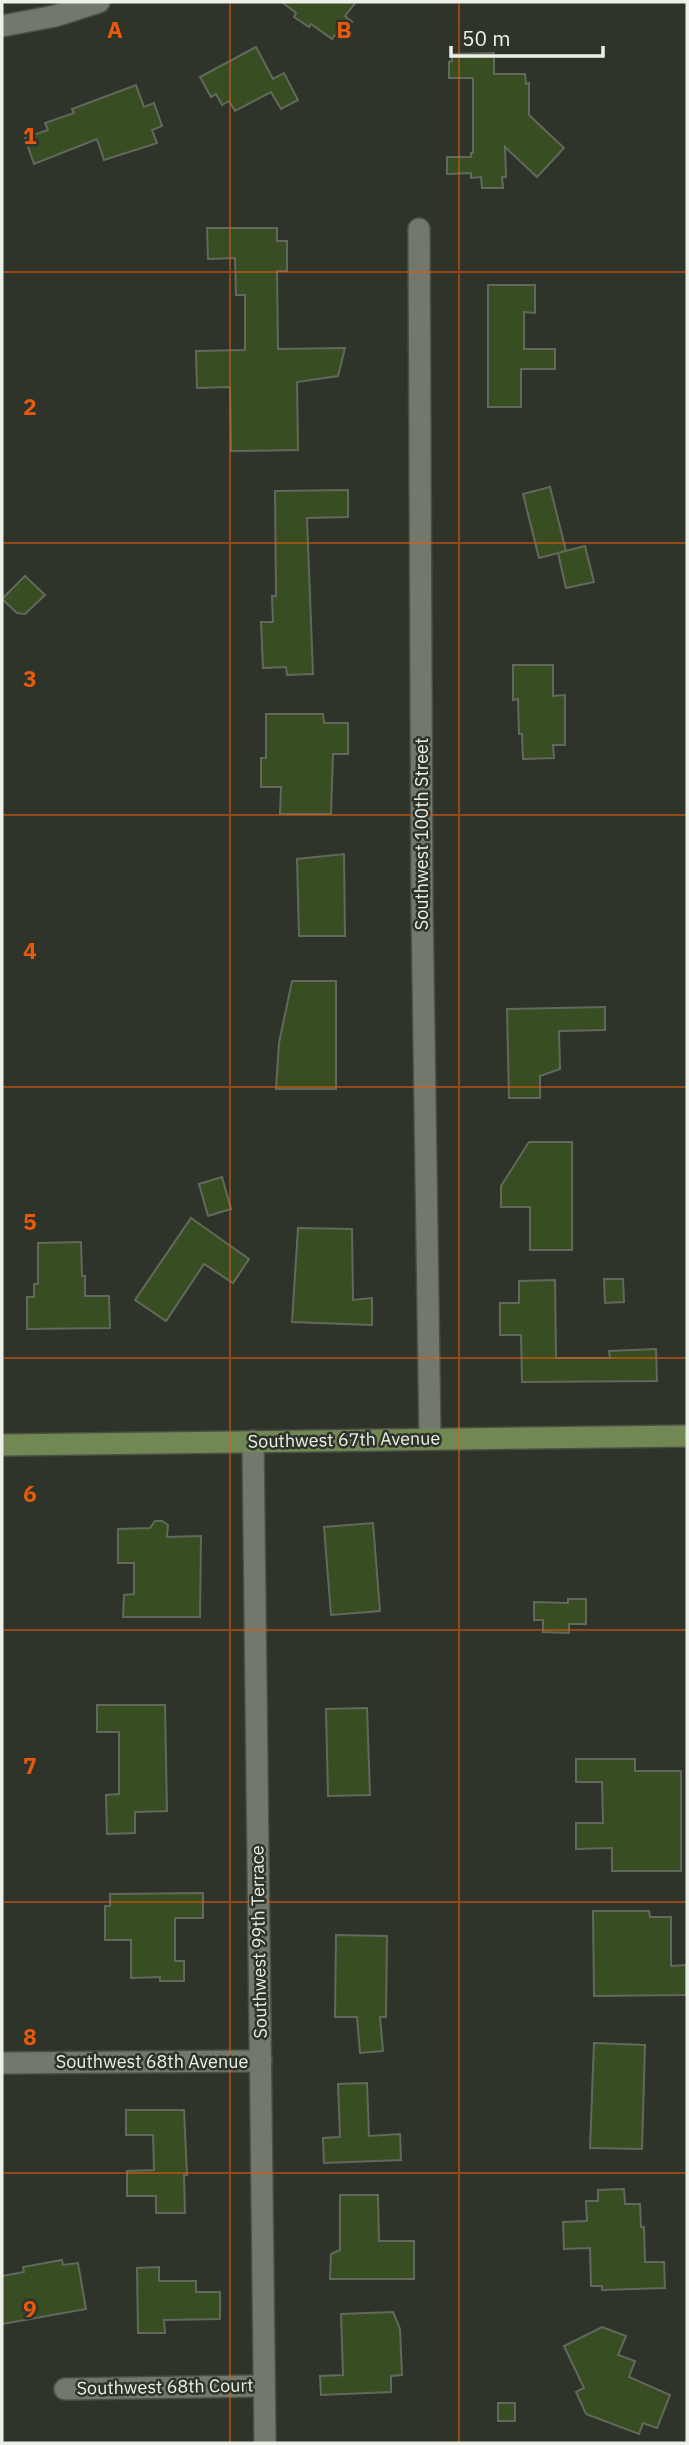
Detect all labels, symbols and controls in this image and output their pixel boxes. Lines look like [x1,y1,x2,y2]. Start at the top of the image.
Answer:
text: A [107,14,123,44]
text: B [336,14,352,44]
scale bar [451,14,603,58]
text: 50 m [462,24,511,52]
text: 1 [23,120,37,150]
text: 2 [23,391,37,421]
text: 3 [23,663,37,693]
street label: Southwest 100th Street [410,738,433,930]
text: 4 [23,935,37,965]
text: 5 [23,1206,37,1236]
street label: Southwest 67th Avenue [248,1426,441,1453]
text: 6 [23,1478,37,1508]
text: 7 [23,1750,37,1780]
street label: Southwest 99th Terrace [245,1845,272,2039]
text: 8 [23,2021,37,2051]
street label: Southwest 68th Avenue [56,2050,248,2073]
text: 9 [23,2293,37,2323]
street label: Southwest 68th Court [76,2373,254,2400]

